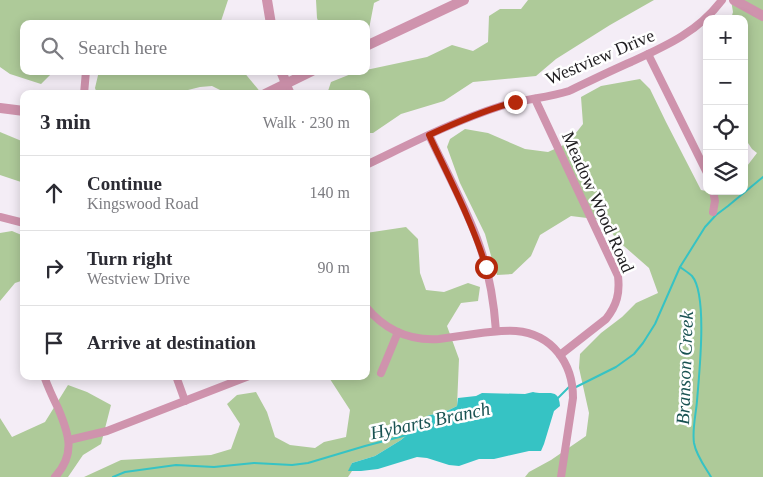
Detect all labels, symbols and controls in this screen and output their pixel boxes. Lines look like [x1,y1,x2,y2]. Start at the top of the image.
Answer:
map controls [703,15,748,195]
button: + [703,15,748,60]
search box [20,20,370,75]
street label: Westview Drive [543,25,657,89]
icon: search [38,34,66,62]
text: Search here [78,37,167,58]
button: − [703,60,748,105]
route end [504,91,527,114]
button: locate [703,105,748,150]
text: 3 min [40,110,91,134]
text: Walk · 230 m [263,114,350,131]
street label: Meadow Wood Road [558,128,638,276]
button: layers [703,150,748,195]
text: Continue [87,173,162,194]
icon: ahead [40,179,68,207]
text: 140 m [310,184,350,201]
text: Kingswood Road [87,195,199,212]
text: Turn right [87,248,172,269]
icon: right [40,254,68,282]
route start [475,256,498,279]
text: 90 m [318,259,350,276]
text: Westview Drive [87,270,190,287]
water label: Branson Creek [672,310,697,425]
icon: arrive [40,329,68,357]
text: Arrive at destination [87,332,256,353]
water label: Hybarts Branch [367,398,492,444]

